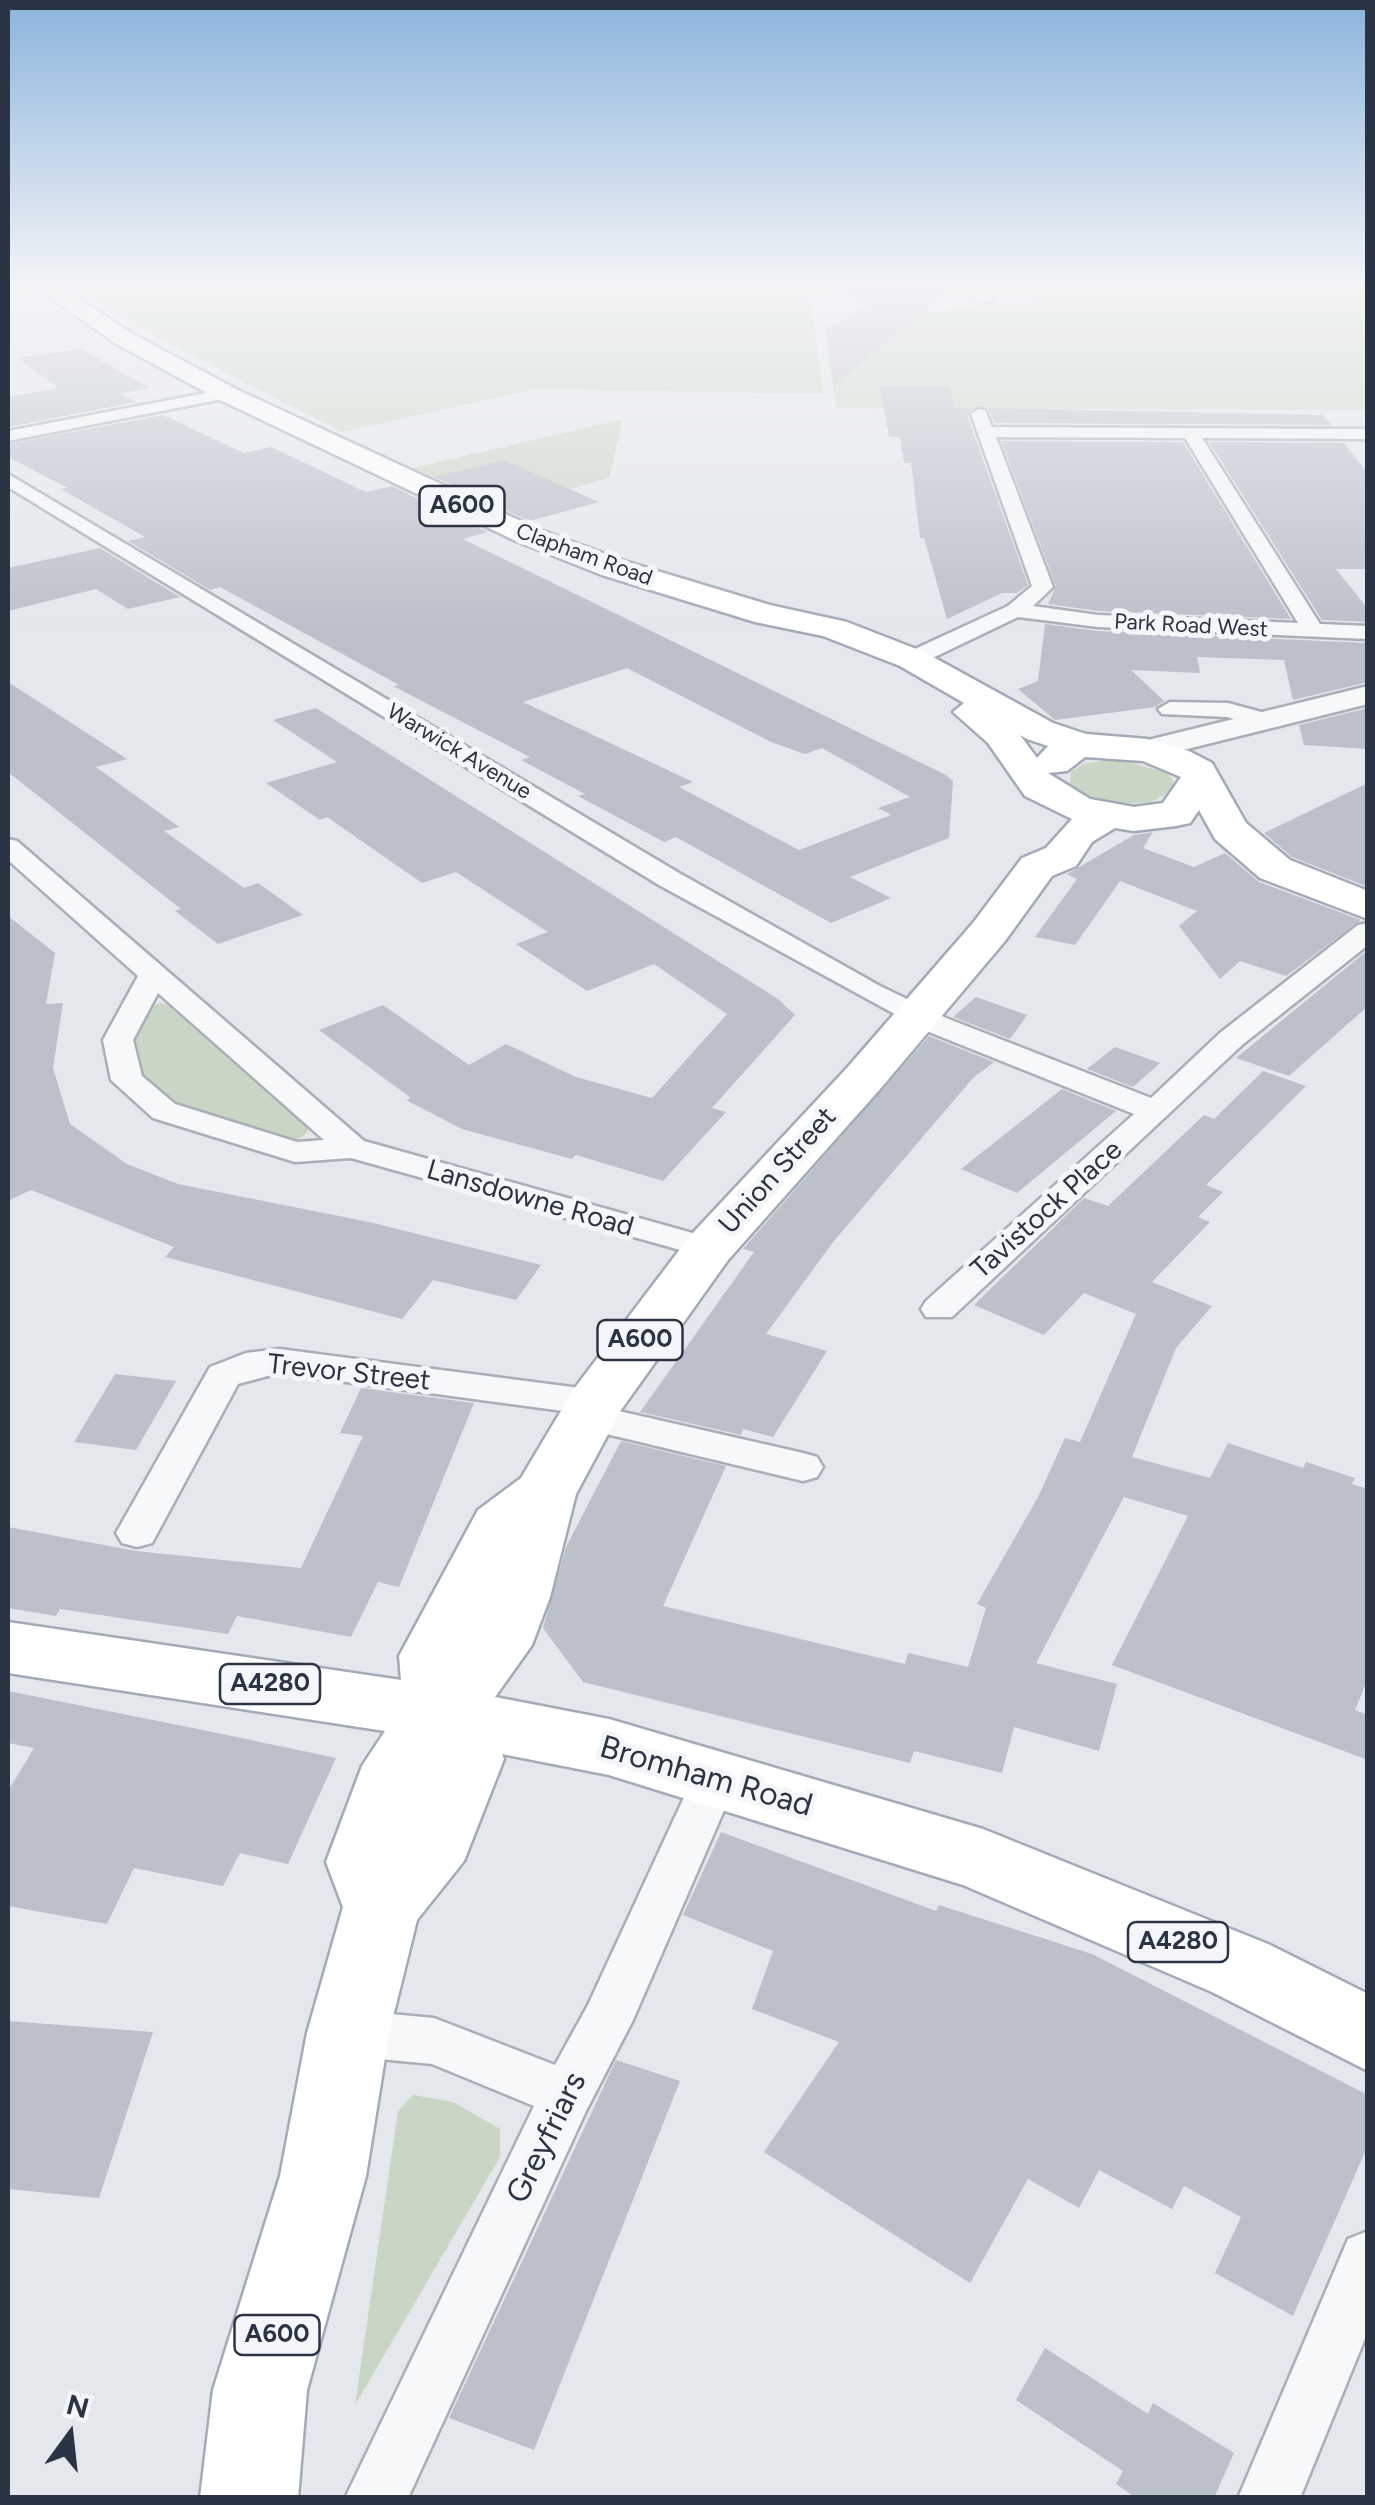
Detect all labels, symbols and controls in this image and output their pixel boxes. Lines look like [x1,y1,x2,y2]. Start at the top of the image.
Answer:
road number: A600 [420,486,504,526]
street label: Clapham Road [512,518,656,592]
street label: Park Road West [1113,609,1269,643]
street label: Warwick Avenue [382,699,536,805]
street label: Union Street [712,1101,844,1241]
street label: Tavistock Place [965,1133,1129,1287]
street label: Lansdowne Road [423,1153,637,1245]
road number: A600 [598,1320,682,1360]
street label: Trevor Street [266,1348,432,1398]
road number: A4280 [220,1664,320,1704]
street label: Bromham Road [595,1728,817,1826]
road number: A4280 [1128,1922,1228,1962]
street label: Greyfriars [499,2066,595,2210]
road number: A600 [234,2315,320,2355]
north arrow [20,2385,120,2485]
text: N [63,2387,93,2425]

